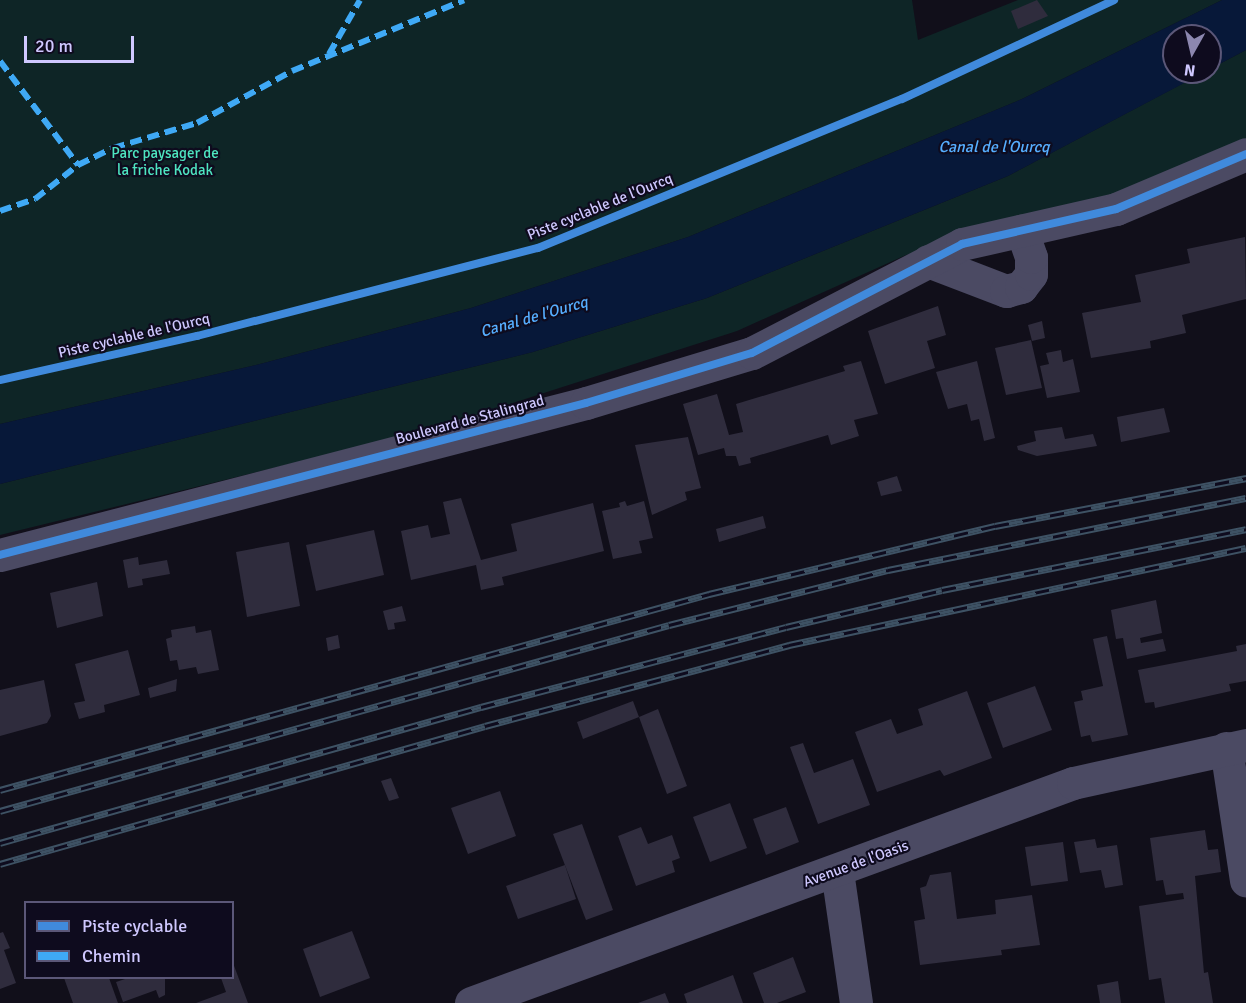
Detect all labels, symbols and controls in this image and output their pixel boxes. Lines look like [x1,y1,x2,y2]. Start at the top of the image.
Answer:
scale bar [27,24,136,62]
north arrow [1162,24,1222,84]
text: 20 m [35,35,73,57]
text: N [1183,59,1197,81]
water label: Canal de l'Ourcq [938,137,1050,157]
park label: Parc paysager de la friche Kodak [111,144,219,179]
street label: Piste cyclable de l'Ourcq [525,170,675,244]
water label: Canal de l'Ourcq [478,292,590,342]
street label: Piste cyclable de l'Ourcq [56,310,212,362]
street label: Boulevard de Stalingrad [394,392,546,448]
street label: Avenue de l'Oasis [801,837,911,891]
legend [24,901,234,979]
text: Piste cyclable [82,915,187,937]
text: Chemin [82,945,141,967]

